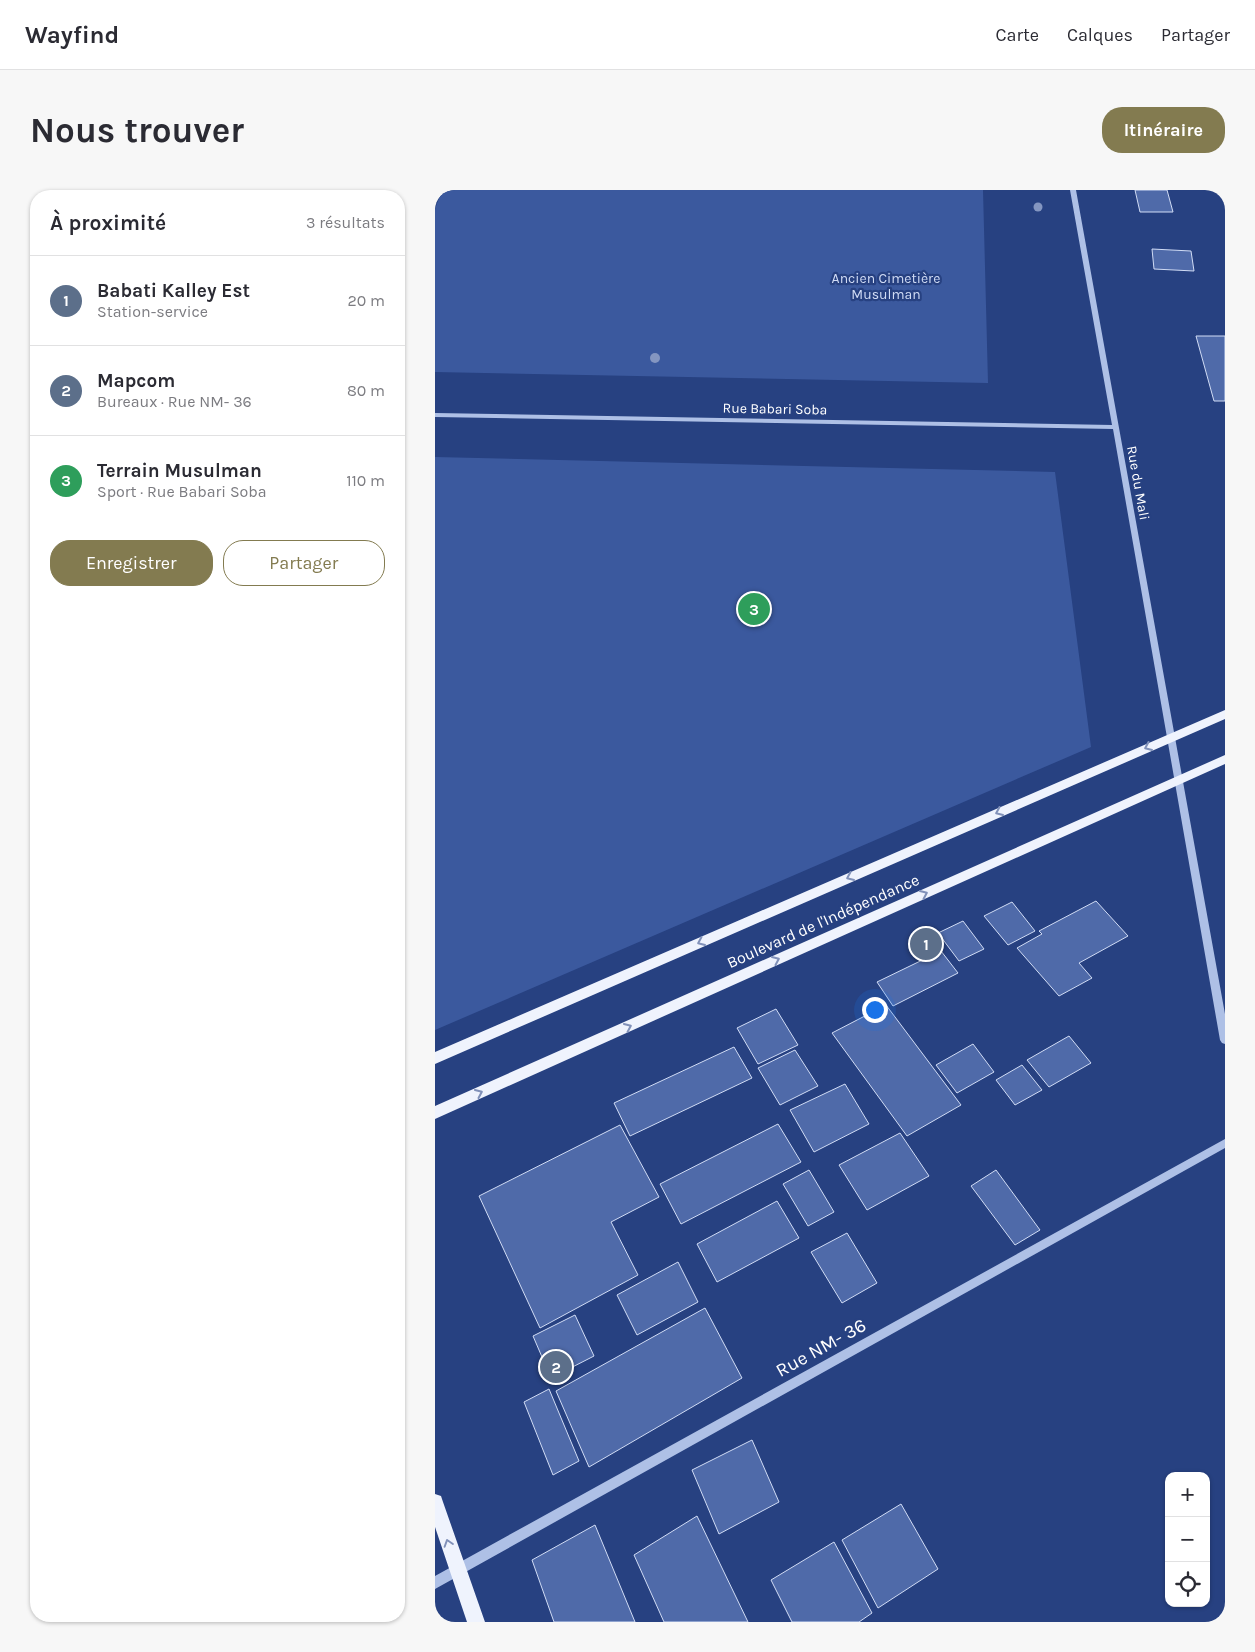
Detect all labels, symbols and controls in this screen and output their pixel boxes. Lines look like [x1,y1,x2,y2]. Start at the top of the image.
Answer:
text: Wayfind [25,21,119,49]
text: Carte [995,24,1039,46]
text: Calques [1067,24,1133,46]
text: Partager [1161,24,1230,46]
button: Itinéraire [1102,107,1225,153]
text: Nous trouver [30,110,244,151]
text: À proximité [50,211,166,235]
text: 3 résultats [306,213,385,232]
park label: Ancien Cimetière Musulman [832,270,940,303]
text: Babati Kalley Est [97,280,250,302]
text: 1 [63,291,69,310]
text: 20 m [347,291,385,310]
text: Station-service [97,302,208,321]
text: Mapcom [97,370,175,392]
text: 2 [61,381,71,400]
text: 80 m [347,381,385,400]
text: Bureaux · Rue NM- 36 [97,392,252,411]
street label: Rue Babari Soba [723,400,827,418]
street label: Rue du Mali [1123,444,1153,522]
text: Terrain Musulman [97,460,262,482]
text: 3 [61,471,71,490]
text: 110 m [346,471,385,490]
text: Sport · Rue Babari Soba [97,482,267,501]
button: Enregistrer [50,540,213,586]
button: Partager [223,540,385,586]
pin: 3 [738,590,770,628]
one-way arrow [1144,741,1153,752]
one-way arrow [995,806,1004,817]
street label: Boulevard de l'Indépendance [724,870,922,972]
one-way arrow [846,871,855,882]
one-way arrow [919,889,928,900]
pin: 1 [910,925,942,963]
one-way arrow [697,936,706,947]
one-way arrow [771,956,780,967]
your location [862,997,888,1023]
one-way arrow [623,1022,632,1033]
one-way arrow [474,1089,483,1100]
street label: Rue NM- 36 [772,1314,870,1382]
pin: 2 [540,1348,572,1386]
map controls [1165,1472,1210,1607]
button: + [1165,1472,1210,1517]
button: − [1165,1517,1210,1562]
one-way arrow [444,1539,454,1548]
button: locate [1165,1562,1210,1607]

